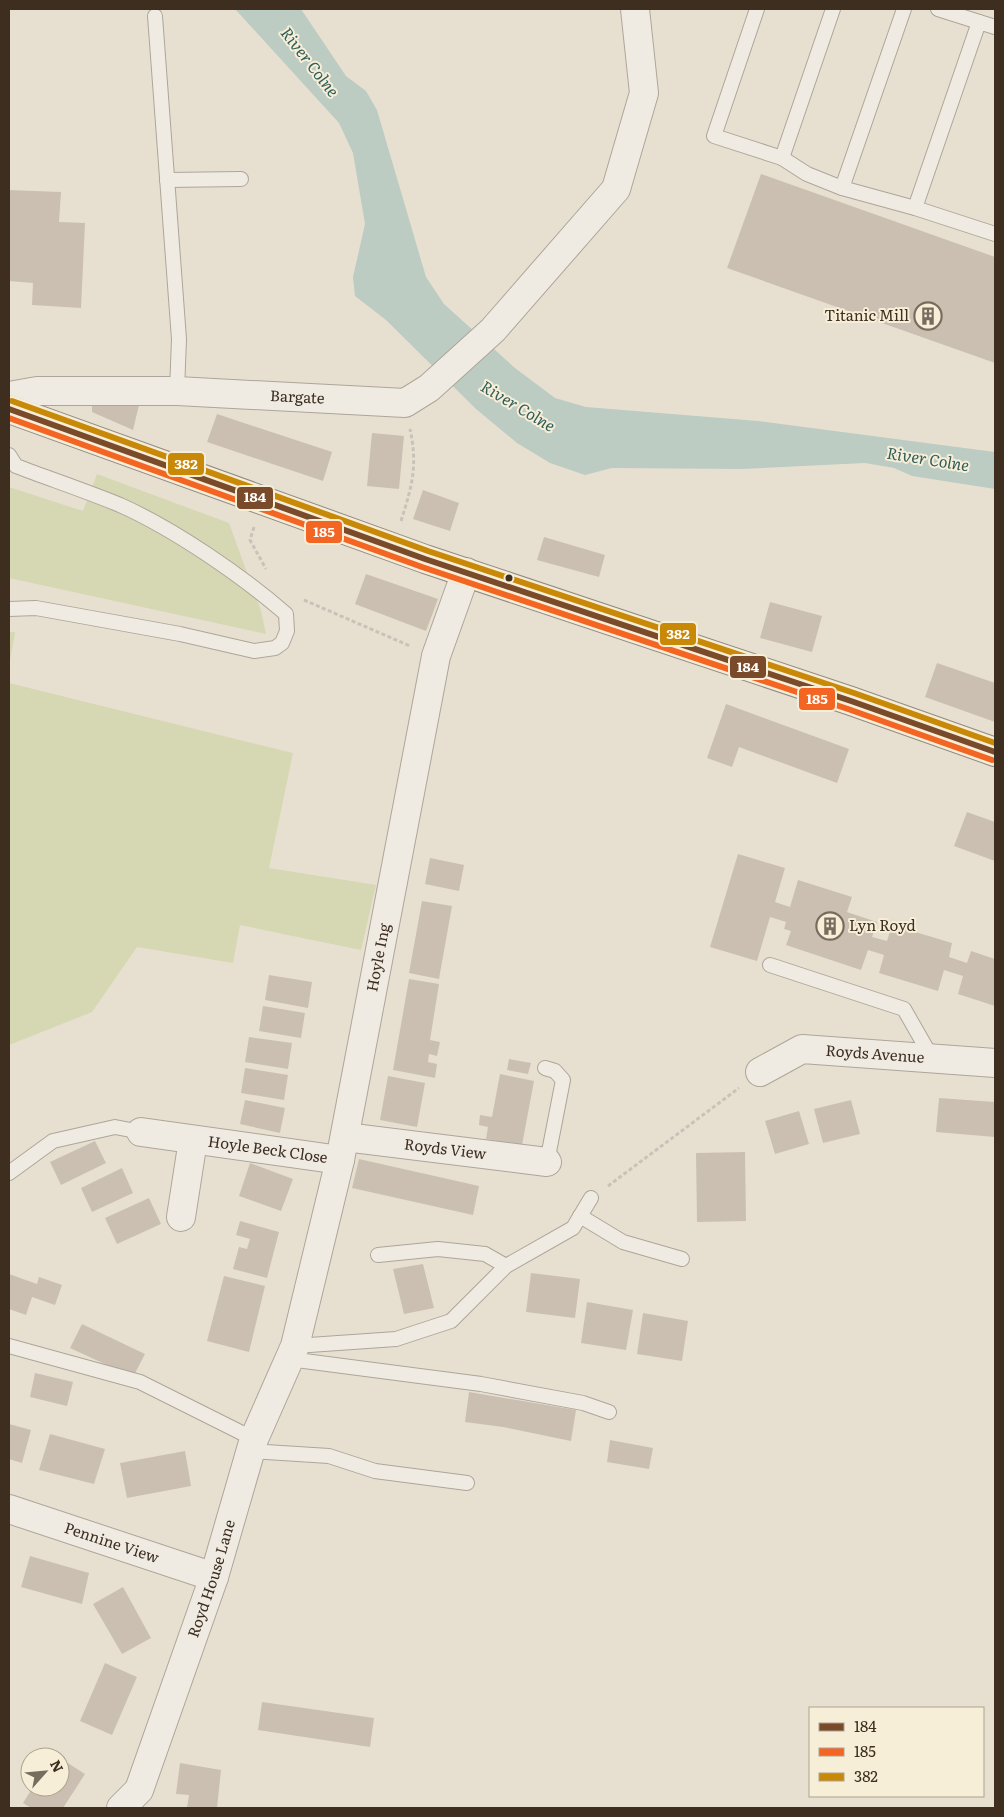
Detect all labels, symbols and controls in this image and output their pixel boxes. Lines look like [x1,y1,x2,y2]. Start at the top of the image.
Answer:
water label: River Colne [276,21,346,101]
building icon: Titanic Mill [913,301,943,331]
place label: Titanic Mill [824,303,909,326]
water label: River Colne [477,373,560,437]
street label: Bargate [270,383,326,409]
water label: River Colne [885,440,971,476]
line badge: 382 [167,452,205,476]
text: 382 [174,453,198,473]
line badge: 184 [236,486,274,510]
text: 184 [244,486,267,506]
line badge: 185 [305,520,343,544]
text: 185 [313,521,335,541]
unlabelled marker [504,573,514,583]
line badge: 382 [659,622,697,646]
text: 382 [666,623,690,643]
line badge: 184 [729,655,767,679]
text: 184 [737,656,760,676]
line badge: 185 [798,687,836,711]
text: 185 [806,688,828,708]
building icon: Lyn Royd [815,911,845,941]
place label: Lyn Royd [849,913,916,936]
street label: Hoyle Ing [359,920,395,994]
street label: Royds Avenue [825,1038,925,1068]
street label: Hoyle Beck Close [207,1129,329,1168]
street label: Royds View [403,1131,488,1164]
street label: Pennine View [62,1515,162,1568]
street label: Royd House Lane [181,1516,240,1640]
legend [809,1707,984,1797]
text: 184 [854,1714,877,1737]
text: 185 [854,1739,876,1762]
north arrow [20,1747,70,1797]
text: N [46,1756,69,1776]
text: 382 [854,1764,878,1787]

